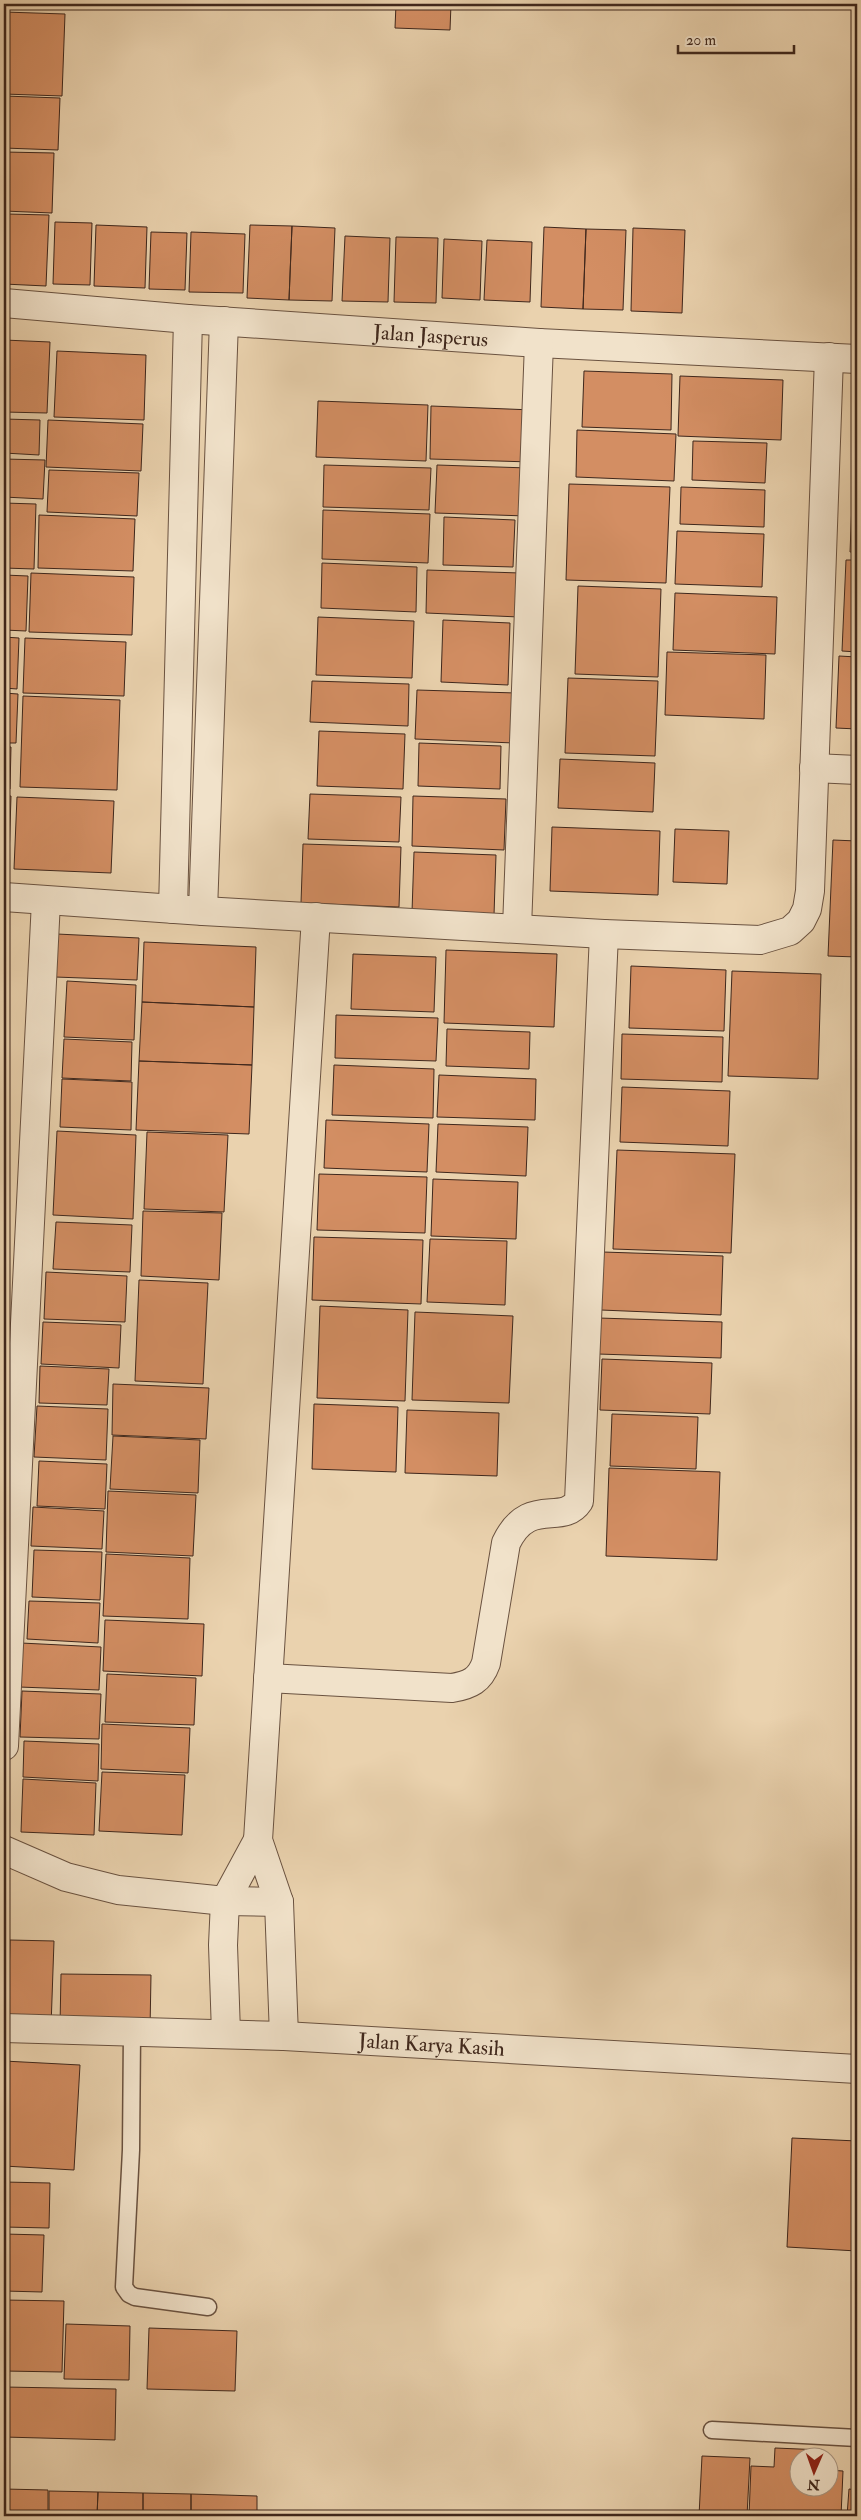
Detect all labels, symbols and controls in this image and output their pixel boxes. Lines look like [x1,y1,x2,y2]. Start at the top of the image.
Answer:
scale bar [678,22,795,54]
text: 20 m [686,31,716,50]
street label: Jalan Jasperus [371,319,489,353]
street label: Jalan Karya Kasih [357,2027,506,2063]
north arrow [788,2448,838,2498]
text: N [807,2476,821,2493]

